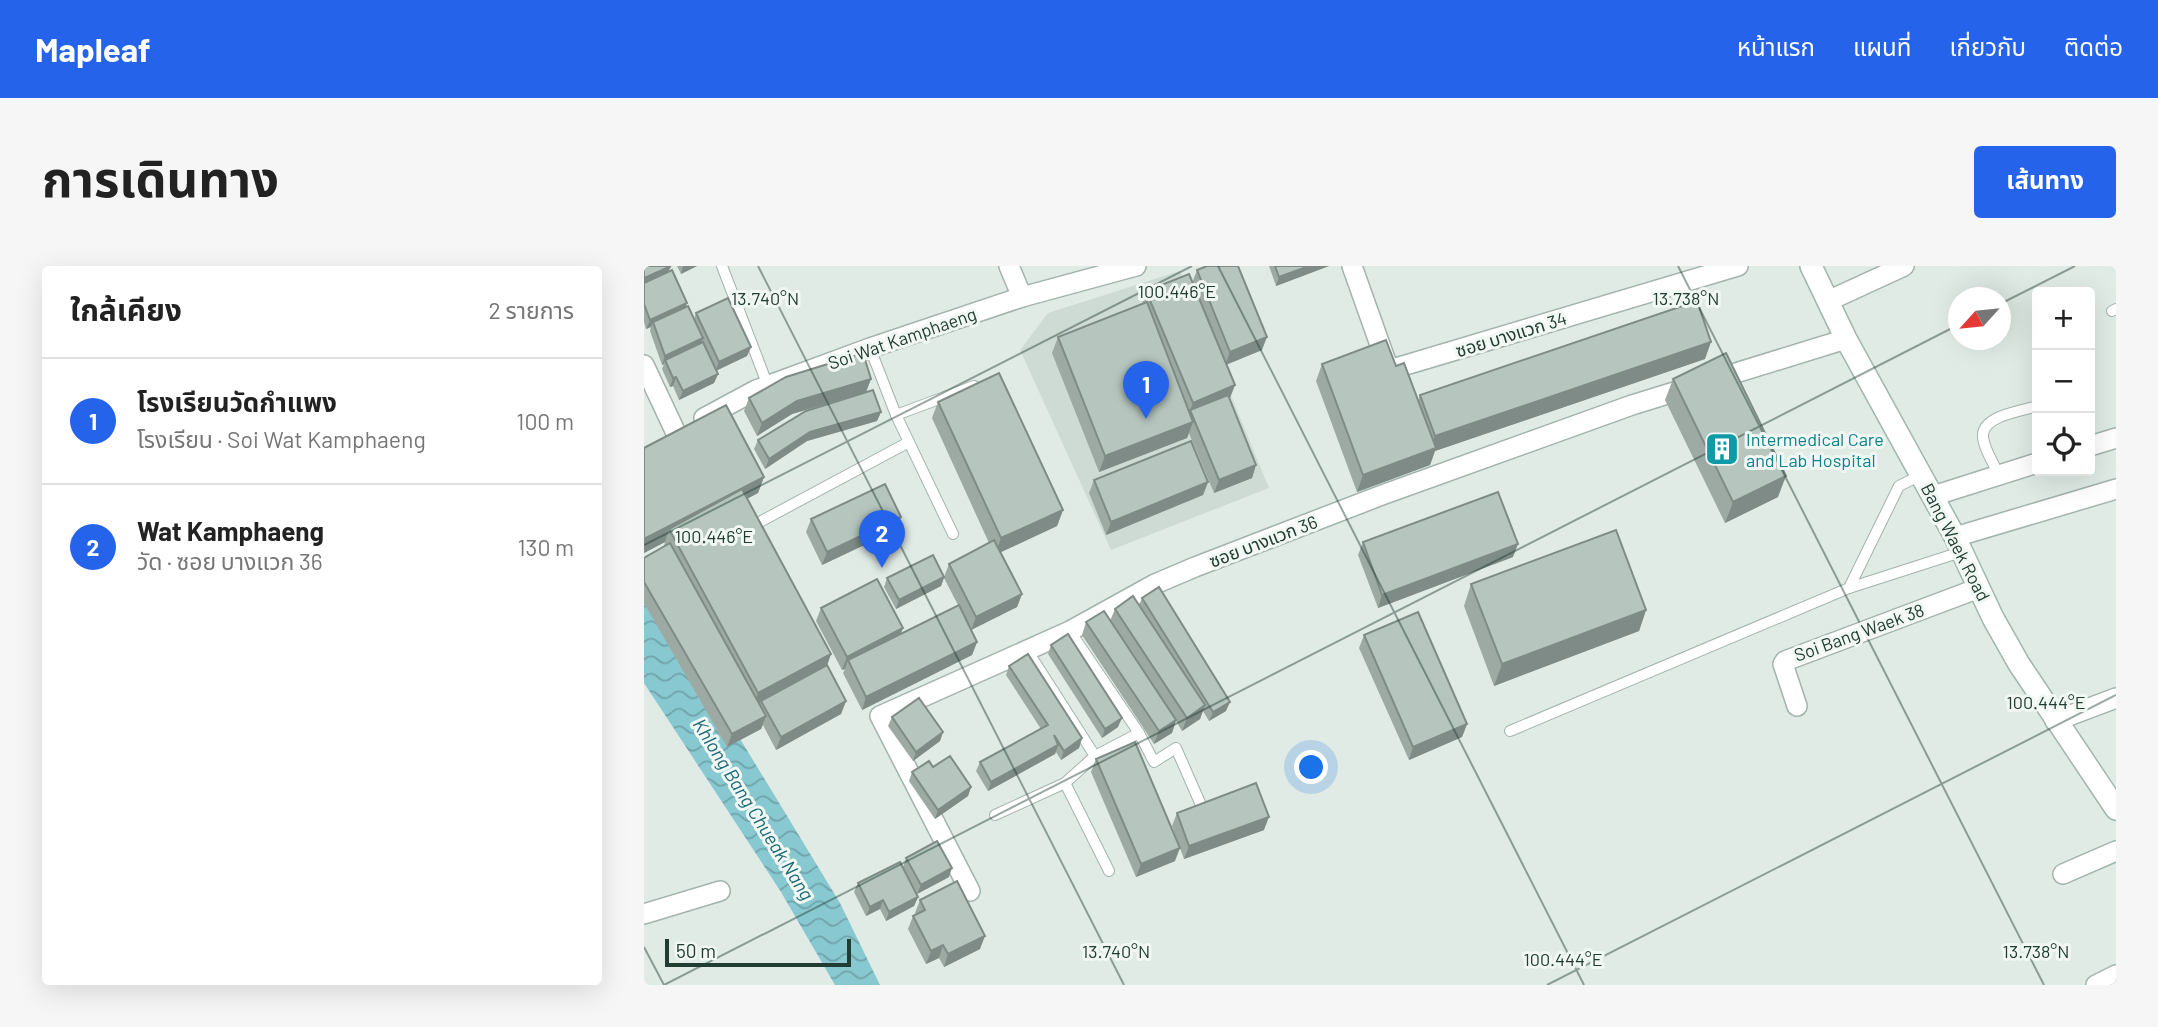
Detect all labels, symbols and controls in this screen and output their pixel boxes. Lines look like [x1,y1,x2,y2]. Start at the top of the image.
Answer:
text: Mapleaf [35,29,151,69]
text: หน้าแรก [1737,32,1815,61]
text: แผนที่ [1853,32,1911,61]
text: เกี่ยวกับ [1949,32,2026,61]
text: ติดต่อ [2064,32,2123,61]
button: เส้นทาง [1974,146,2116,218]
text: การเดินทาง [42,148,279,207]
text: 100.446°E [1138,280,1216,302]
text: 13.740°N [731,287,799,309]
text: 13.738°N [1653,287,1719,309]
north arrow [1948,287,2011,350]
map controls [2032,287,2095,476]
button: + [2032,287,2095,350]
text: ใกล้เคียง [70,291,182,327]
text: 2 รายการ [488,296,574,324]
street label: Soi Wat Kamphaeng [825,302,979,374]
street label: ซอย บางแวก 34 [1453,307,1569,361]
button: − [2032,350,2095,413]
pin: 1 [1123,361,1169,419]
text: โรงเรียนวัดกำแพง [137,386,337,417]
text: 1 [89,407,97,435]
text: 100 m [516,407,574,435]
button: locate [2032,413,2095,476]
text: โรงเรียน · Soi Wat Kamphaeng [137,425,426,453]
place label: Intermedical Care and Lab Hospital [1746,428,1884,471]
building icon: Intermedical Care and Lab Hospital [1703,430,1741,468]
street label: Bang Waek Road [1917,479,1995,605]
pin: 2 [859,510,905,568]
street label: ซอย บางแวก 36 [1206,510,1320,572]
text: Wat Kamphaeng [137,515,324,546]
text: 100.446°E [675,525,753,547]
text: 2 [87,533,99,561]
text: 130 m [517,533,574,561]
text: วัด · ซอย บางแวก 36 [137,547,323,575]
street label: Soi Bang Waek 38 [1791,598,1927,666]
text: 100.444°E [2006,691,2086,713]
water label: Khlong Bang Chueak Nang [689,714,819,904]
your location [1294,750,1328,784]
scale bar [665,936,850,968]
text: 50 m [676,939,716,962]
text: 13.740°N [1082,940,1150,962]
text: 13.738°N [2003,940,2069,962]
text: 100.444°E [1523,948,1603,970]

